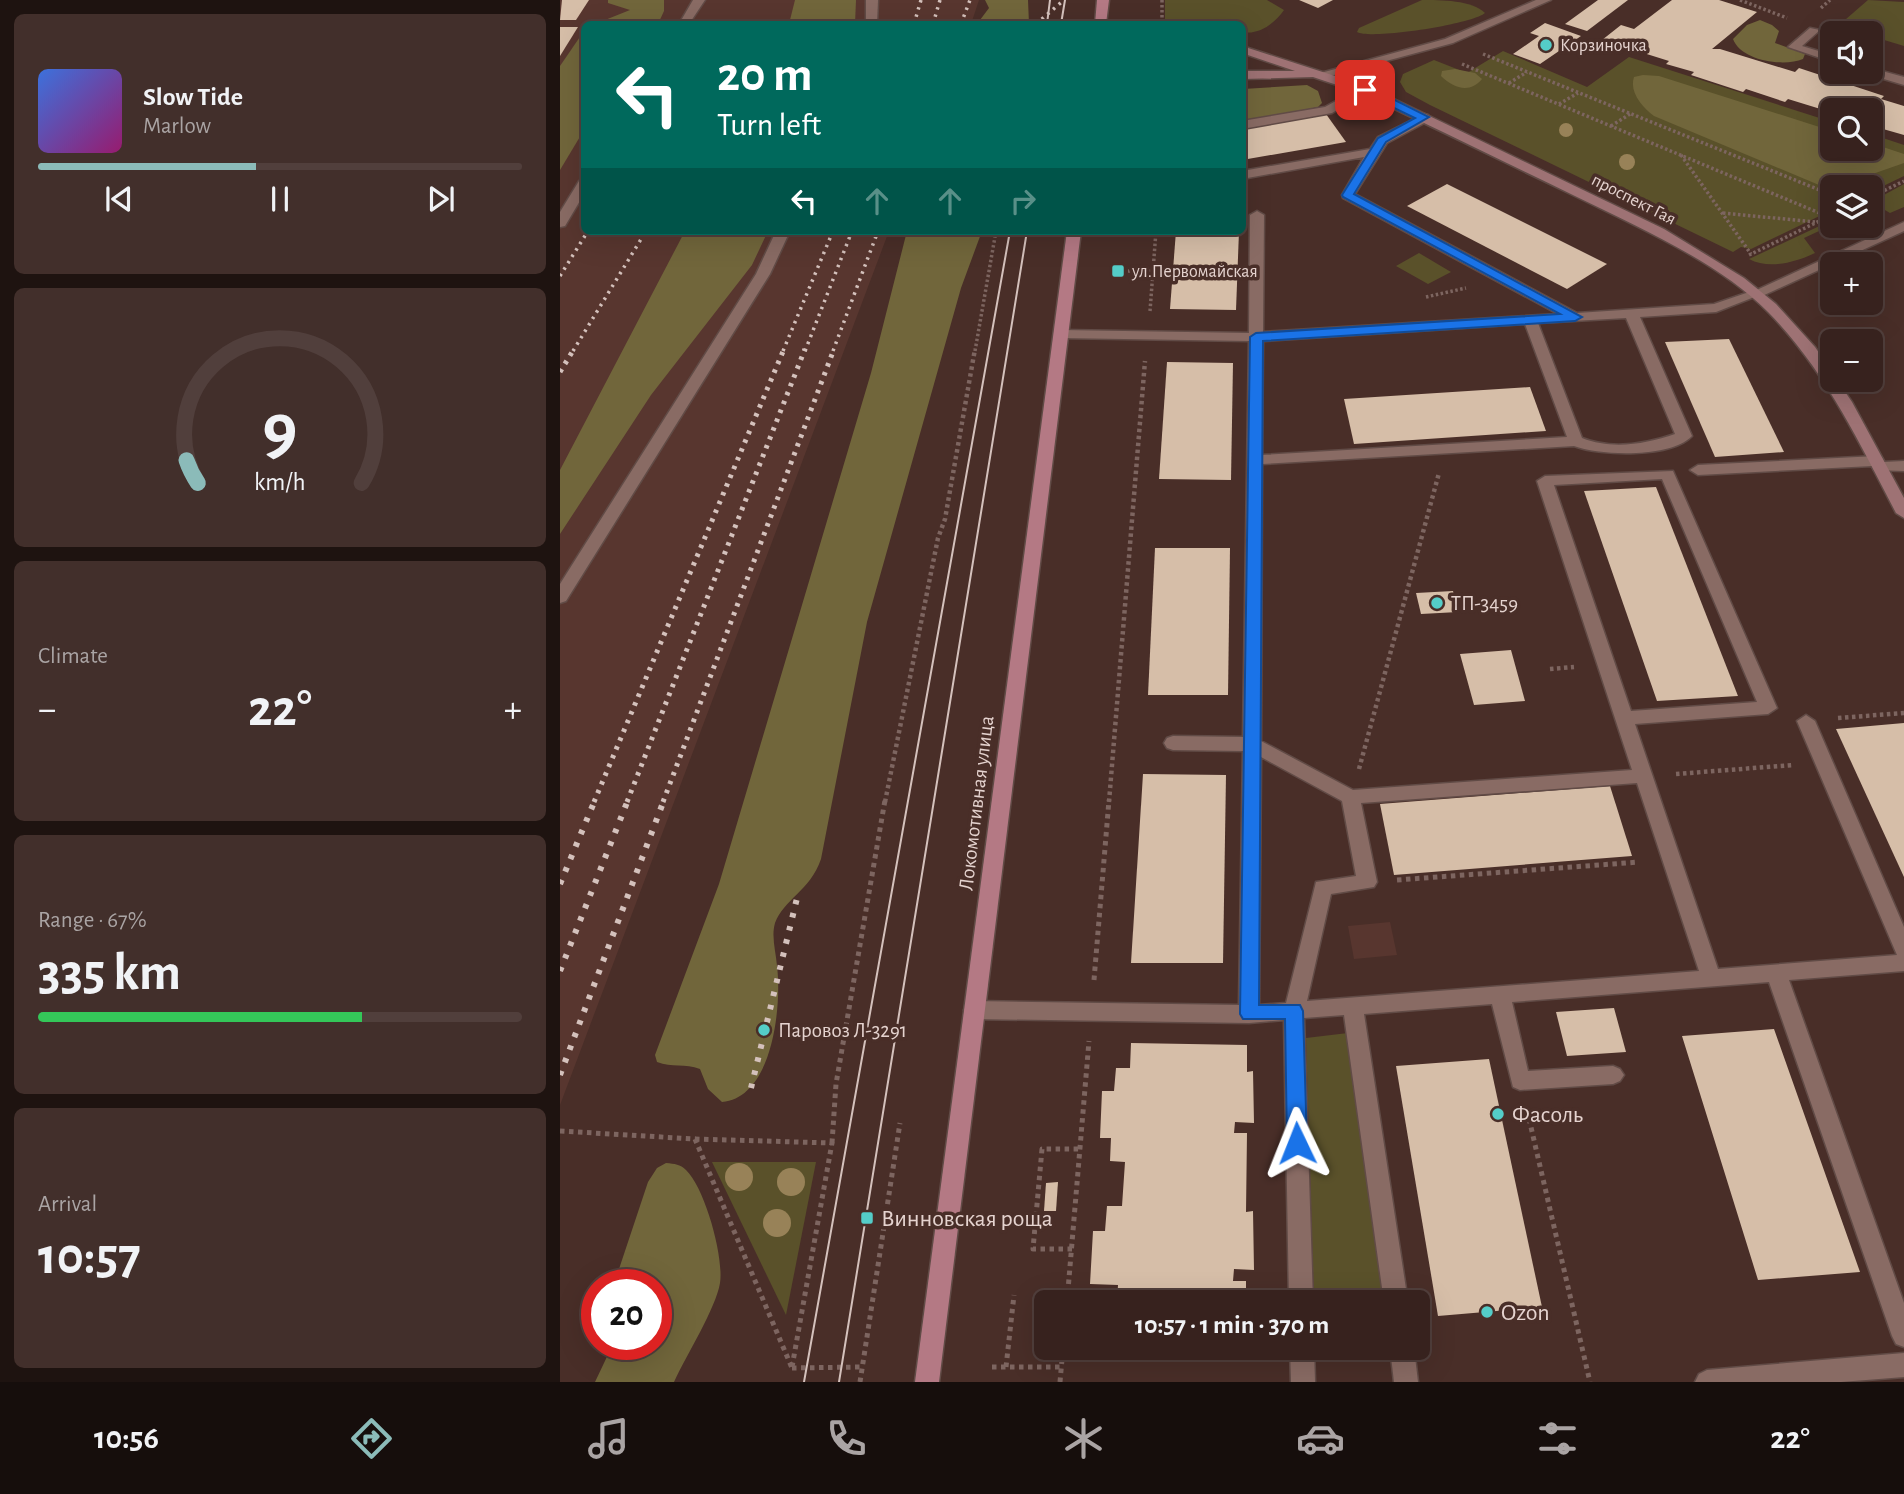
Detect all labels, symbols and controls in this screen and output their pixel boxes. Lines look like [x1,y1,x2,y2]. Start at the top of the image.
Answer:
map controls [1820,21,1883,392]
button: sound [1820,21,1883,84]
marker: Корзиночка [1538,37,1554,53]
place label: Корзиночка [1560,37,1647,55]
icon: left [602,49,693,140]
text: 20 m [717,51,813,100]
pin [1335,60,1395,120]
icon: arrive [1346,71,1384,109]
text: Slow Tide [143,84,243,110]
button: search [1820,98,1883,161]
text: Turn left [717,109,821,141]
text: Marlow [143,115,211,138]
street label: проспект Гая [1588,171,1679,229]
button: layers [1820,175,1883,238]
icon: previous [100,180,138,218]
icon: pause [261,180,299,218]
icon: next [422,180,460,218]
icon: left [785,182,823,220]
icon: ahead [858,182,896,220]
icon: ahead [931,182,969,220]
icon: right [1004,182,1042,220]
button: + [1820,252,1883,315]
marker: ул.Первомайская [1110,263,1126,279]
place label: ул.Первомайская [1131,263,1258,281]
button: − [1820,329,1883,392]
text: 9 [262,396,298,469]
text: km/h [254,470,306,495]
place label: ТП-3459 [1451,593,1518,614]
marker: ТП-3459 [1429,595,1445,611]
text: Climate [38,645,108,668]
text: 22° [248,683,312,735]
text: − [38,691,56,729]
text: + [504,691,522,729]
street label: Локомотивная улица [955,714,998,892]
text: Range · 67% [38,909,147,932]
text: 335 km [38,947,181,999]
place label: Паровоз Л-3291 [778,1020,907,1041]
marker: Паровоз Л-3291 [756,1022,772,1038]
place label: Фасоль [1512,1103,1583,1127]
position arrow [1260,1106,1334,1180]
marker: Фасоль [1490,1106,1506,1122]
text: Arrival [38,1193,97,1216]
place label: Винновская роща [881,1207,1053,1231]
marker: Винновская роща [859,1210,875,1226]
text: 10:57 [38,1231,141,1283]
speed limit sign: 20 [581,1269,672,1360]
place label: Ozon [1501,1301,1550,1325]
marker: Ozon [1479,1304,1495,1320]
text: 10:57 · 1 min · 370 m [1135,1312,1329,1338]
icon: directions [347,1414,396,1463]
icon: music [584,1414,633,1463]
icon: phone [822,1414,871,1463]
icon: climate [1059,1414,1108,1463]
icon: car [1296,1414,1345,1463]
icon: filters [1533,1414,1582,1463]
text: 10:56 [94,1422,159,1454]
text: 22° [1770,1422,1810,1454]

